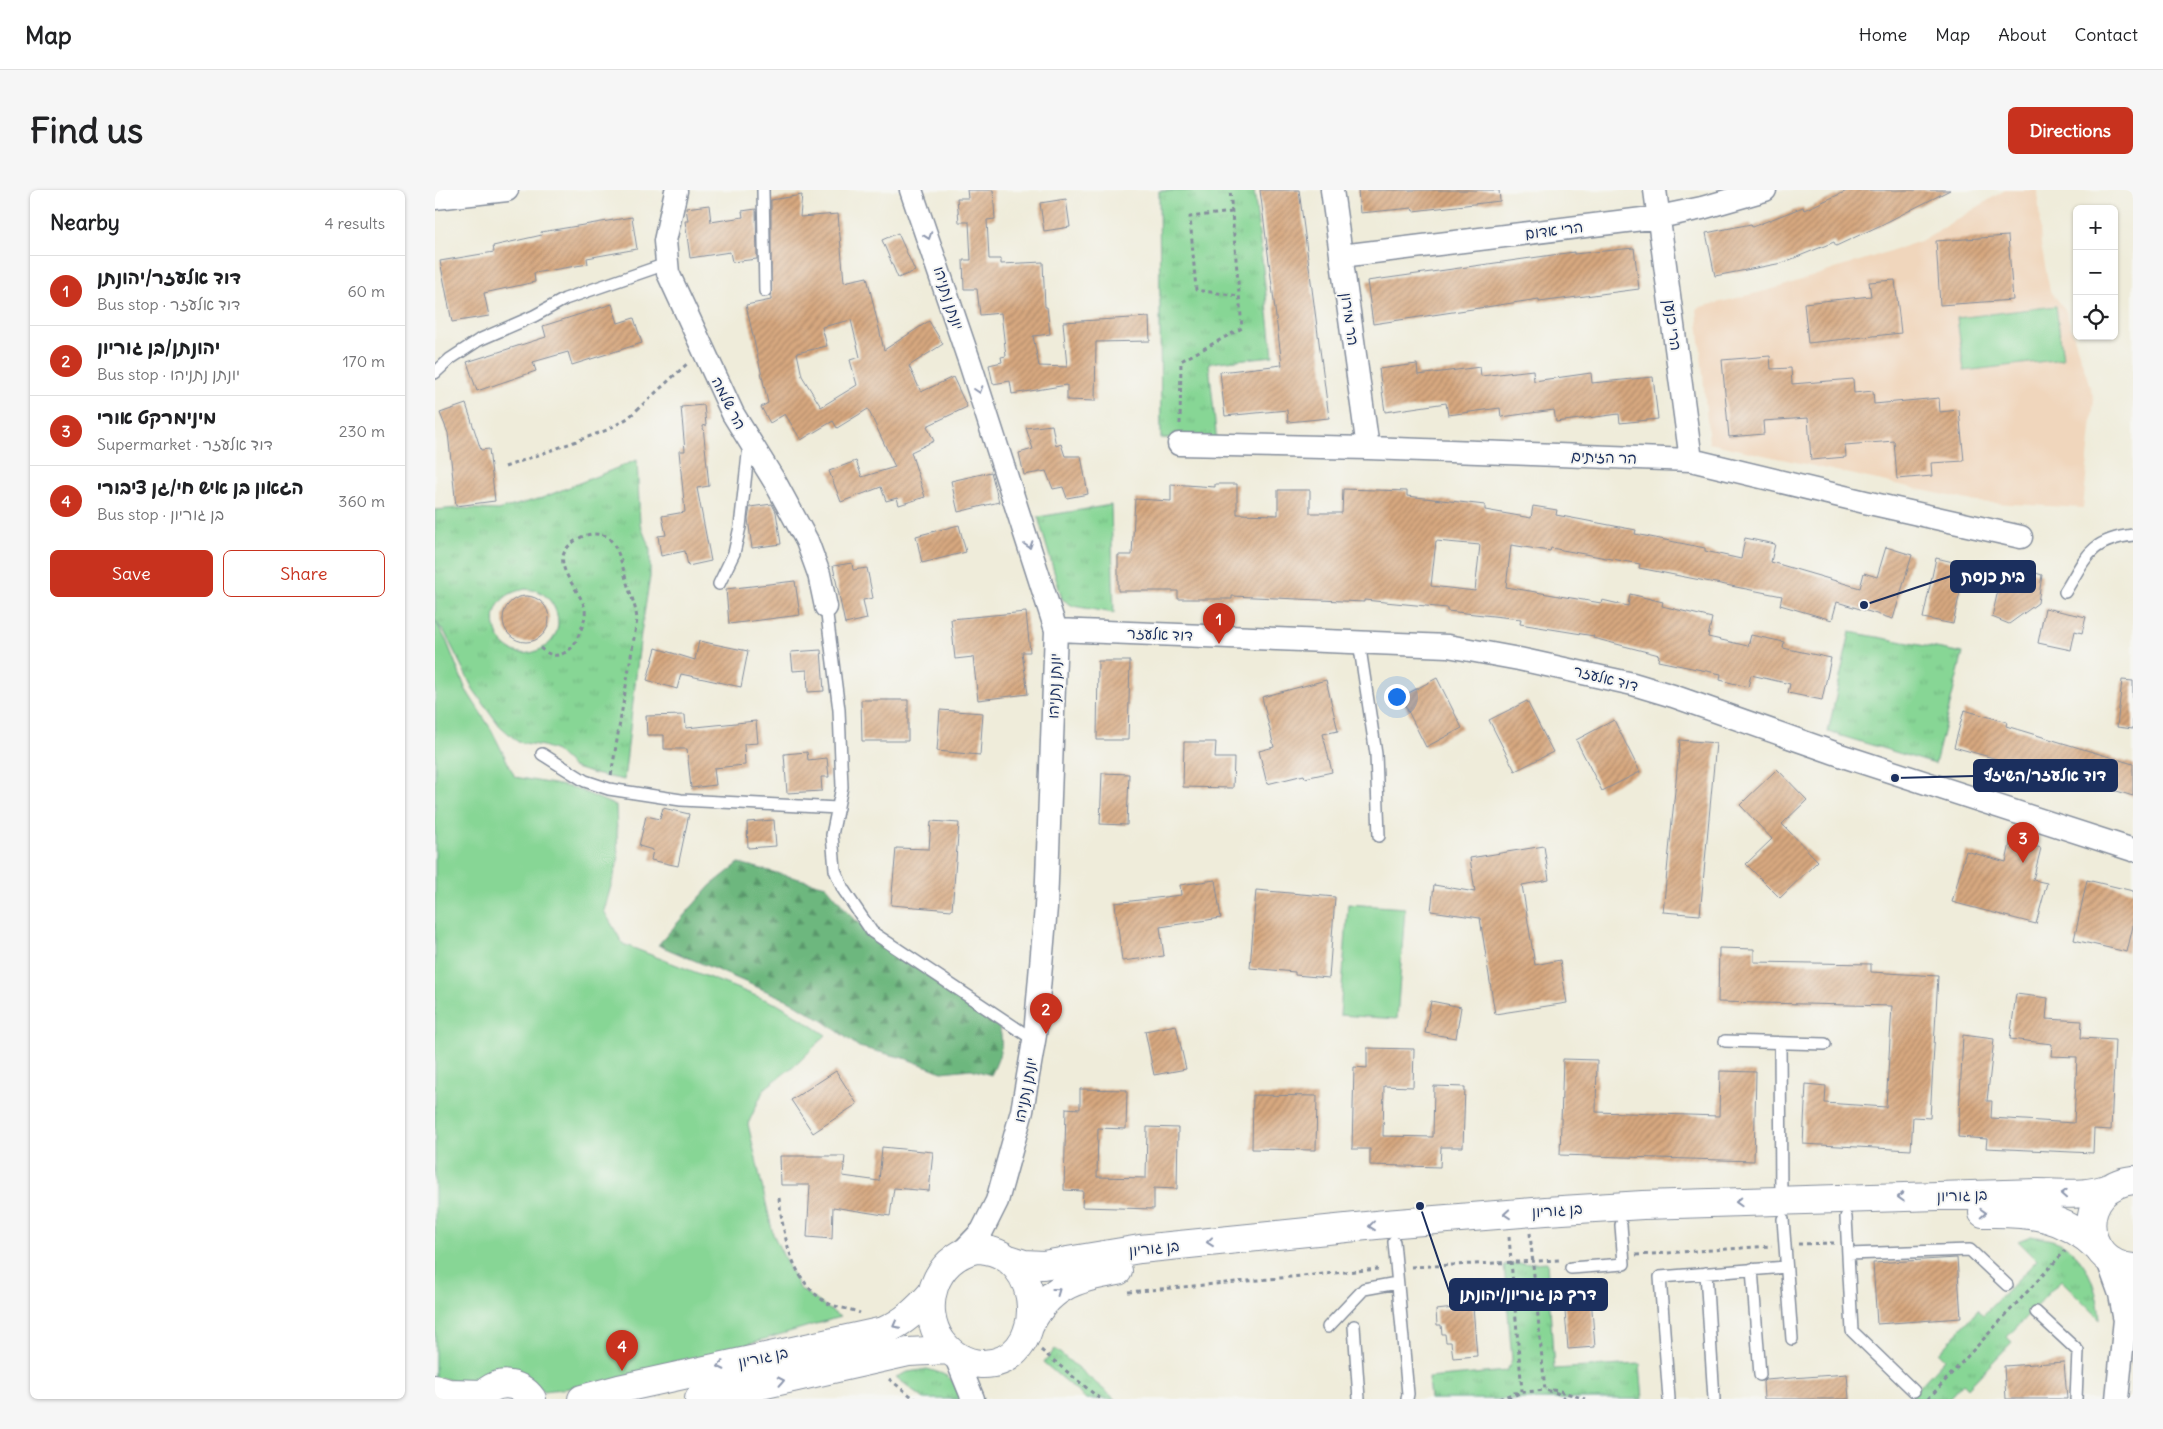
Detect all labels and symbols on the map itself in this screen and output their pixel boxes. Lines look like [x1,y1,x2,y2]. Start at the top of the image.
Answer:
street label: הרי אדום [1524,217,1584,243]
one-way arrow [922,231,932,239]
street label: יונתן נתניהו [930,264,968,332]
street label: הר מירון [1336,291,1363,347]
street label: הרי כנען [1660,298,1686,352]
street label: הר שלמה [708,373,750,433]
one-way arrow [973,385,983,394]
street label: הר הזיתים [1571,446,1637,468]
one-way arrow [1023,540,1033,548]
callout: בית כנסת [1951,561,2035,592]
text: בית כנסת [1961,566,2025,586]
pin: 1 [1203,603,1235,644]
street label: דוד אלעזר [1127,623,1193,645]
street label: יונתן נתניהו [1043,653,1065,719]
street label: דוד אלעזר [1572,661,1640,695]
your location [1384,684,1410,710]
callout: דוד אלעזר/השיזף [1974,760,2117,791]
text: דוד אלעזר/השיזף [1984,765,2107,785]
pin: 3 [2007,822,2039,863]
pin: 2 [1030,993,1062,1034]
street label: יונתן נתניהו [1009,1056,1041,1124]
street label: בן גוריון [1936,1185,1988,1205]
one-way arrow [2059,1188,2067,1199]
one-way arrow [1897,1192,1905,1203]
one-way arrow [1735,1197,1742,1207]
street label: בן גוריון [1531,1199,1583,1221]
one-way arrow [1502,1208,1510,1219]
one-way arrow [1980,1208,1987,1218]
one-way arrow [1367,1220,1375,1231]
street label: בן גוריון [1128,1236,1180,1260]
one-way arrow [1206,1236,1214,1247]
callout: דרך בן גוריון/יהונתן [1450,1279,1607,1310]
text: דרך בן גוריון/יהונתן [1459,1284,1597,1304]
one-way arrow [1052,1288,1061,1297]
one-way arrow [892,1319,901,1329]
pin: 4 [606,1330,638,1371]
street label: בן גוריון [736,1342,790,1372]
one-way arrow [717,1361,726,1371]
one-way arrow [776,1376,785,1387]

